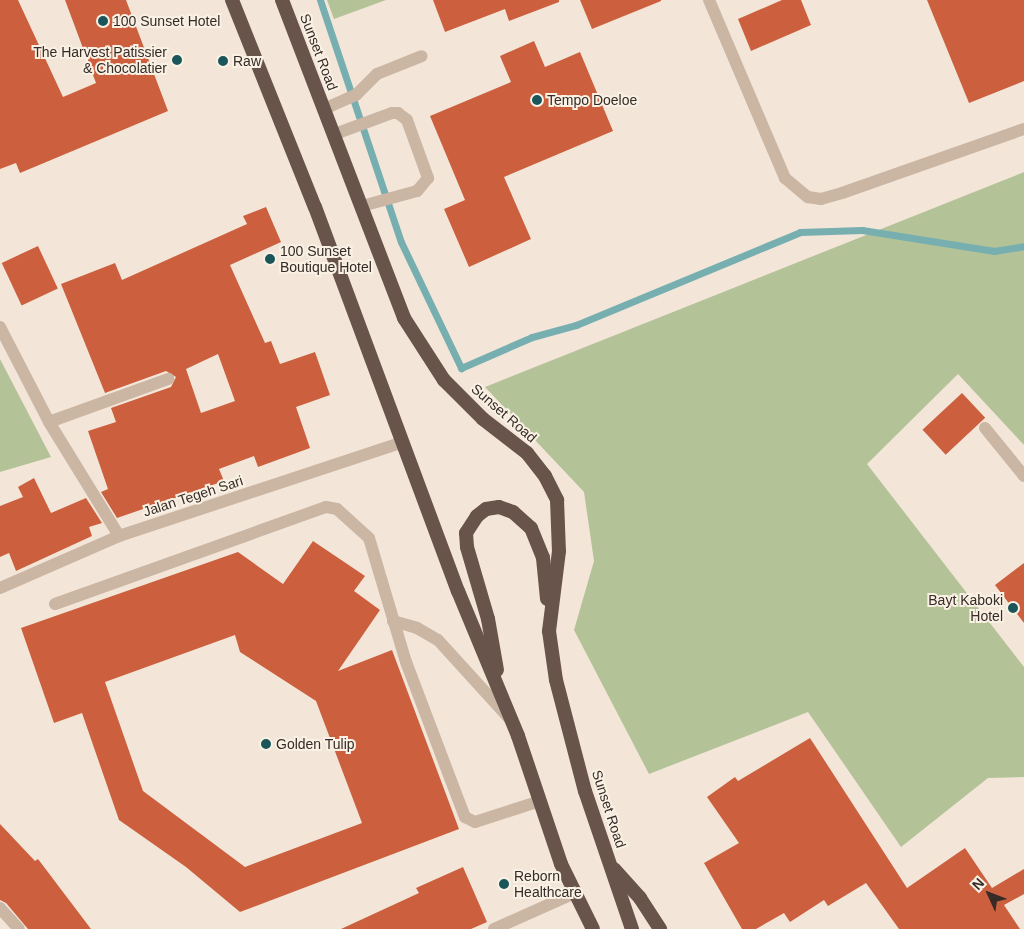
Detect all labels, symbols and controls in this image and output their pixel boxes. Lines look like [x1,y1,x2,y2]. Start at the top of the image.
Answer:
street label: Sunset Road [297,11,341,93]
place label: 100 Sunset Hotel [113,13,220,29]
marker: 100 Sunset Hotel [97,15,109,27]
place label: The Harvest Patissier & Chocolatier [33,44,167,76]
place label: Raw [233,53,261,69]
marker: The Harvest Patissier & Chocolatier [171,54,183,66]
marker: Raw [217,55,229,67]
place label: Tempo Doeloe [547,92,637,108]
marker: Tempo Doeloe [531,94,543,106]
place label: 100 Sunset Boutique Hotel [280,243,372,276]
marker: 100 Sunset Boutique Hotel [264,253,276,265]
street label: Sunset Road [468,380,540,446]
street label: Jalan Tegeh Sari [141,472,245,520]
place label: Bayt Kaboki Hotel [928,592,1003,624]
marker: Bayt Kaboki Hotel [1007,602,1019,614]
place label: Golden Tulip [276,736,355,752]
marker: Golden Tulip [260,738,272,750]
street label: Sunset Road [589,768,629,850]
place label: Reborn Healthcare [514,868,582,900]
north arrow [964,869,1014,919]
text: N [969,875,987,893]
marker: Reborn Healthcare [498,878,510,890]

